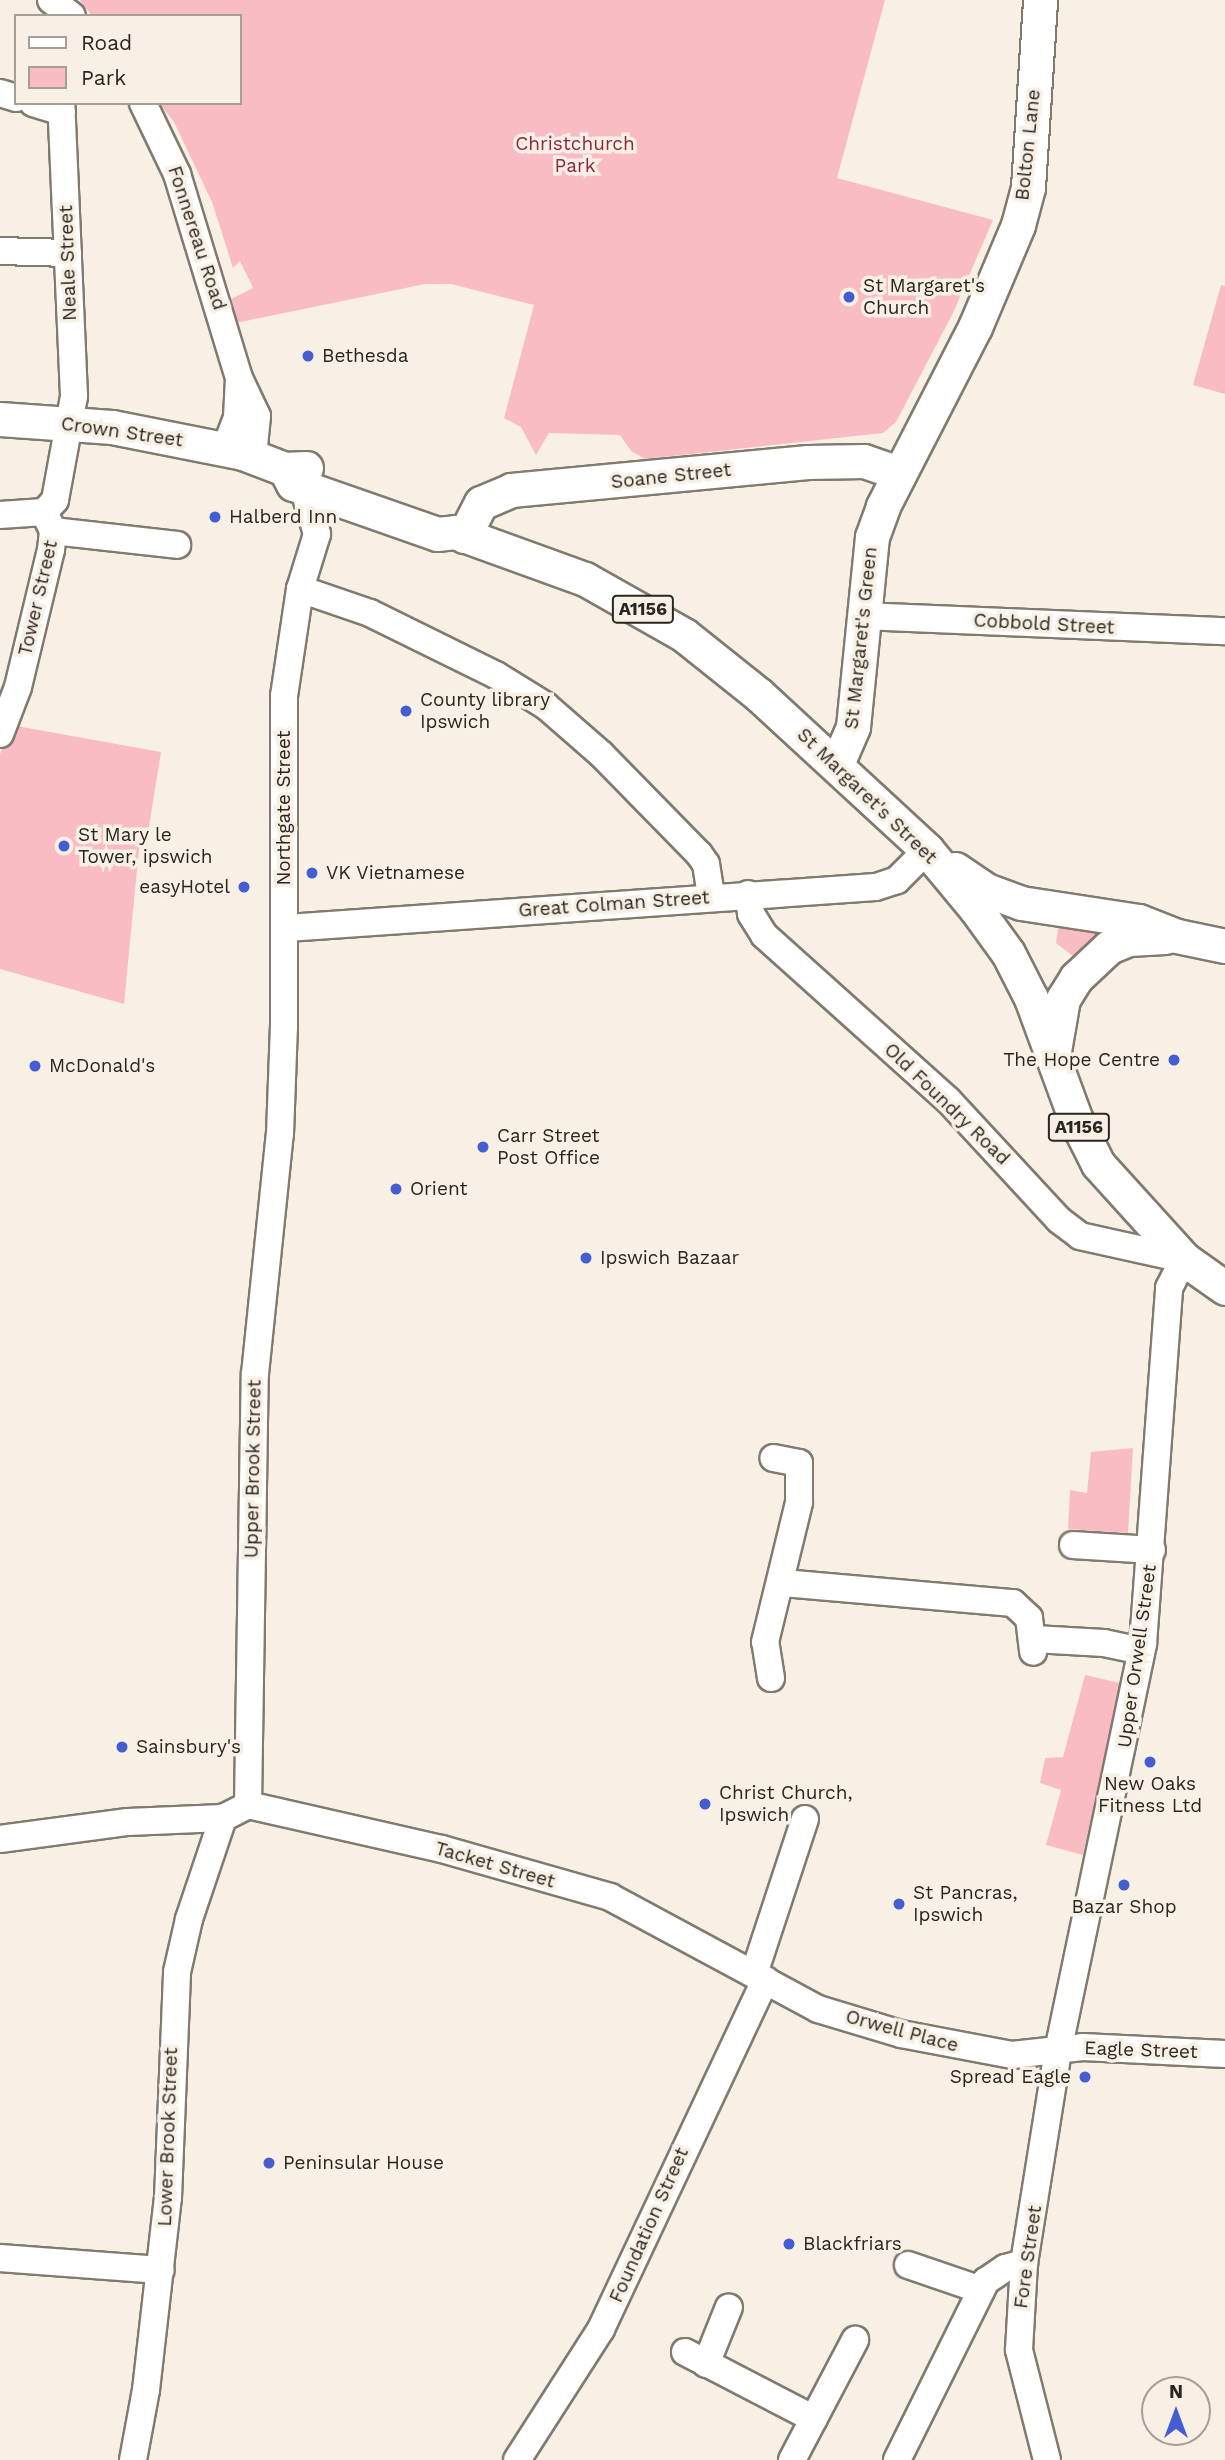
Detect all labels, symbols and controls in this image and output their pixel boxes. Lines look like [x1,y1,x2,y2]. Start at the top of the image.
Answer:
legend [14,14,242,105]
text: Road [81,30,132,55]
text: Park [81,65,126,90]
street label: Bolton Lane [1011,88,1045,202]
park label: Christchurch Park [515,133,635,177]
street label: Fonnereau Road [163,163,231,313]
street label: Neale Street [55,205,81,321]
place label: St Margaret's Church [863,275,985,319]
marker: St Margaret's Church [841,289,857,305]
place label: Bethesda [322,345,408,367]
marker: Bethesda [300,348,316,364]
street label: Crown Street [60,412,184,452]
street label: Soane Street [610,458,732,494]
place label: Halberd Inn [229,506,337,528]
marker: Halberd Inn [207,509,223,525]
street label: Tower Street [14,538,62,658]
street label: St Margaret's Green [840,546,882,730]
road number: A1156 [612,594,674,624]
street label: Cobbold Street [973,609,1115,639]
place label: County library Ipswich [420,689,551,733]
marker: County library Ipswich [398,703,414,719]
street label: St Margaret's Street [792,723,942,869]
street label: Northgate Street [273,730,295,886]
place label: St Mary le Tower, ipswich [78,824,213,868]
marker: St Mary le Tower, ipswich [56,838,72,854]
place label: VK Vietnamese [326,862,466,884]
marker: VK Vietnamese [304,865,320,881]
place label: easyHotel [139,876,230,898]
marker: easyHotel [236,879,252,895]
street label: Great Colman Street [518,886,710,922]
street label: Old Foundry Road [879,1038,1015,1170]
place label: The Hope Centre [1003,1049,1160,1071]
marker: The Hope Centre [1166,1052,1182,1068]
place label: McDonald's [49,1055,155,1077]
marker: McDonald's [27,1058,43,1074]
road number: A1156 [1048,1112,1110,1142]
place label: Carr Street Post Office [497,1125,600,1169]
marker: Carr Street Post Office [475,1139,491,1155]
place label: Orient [410,1178,467,1200]
marker: Orient [388,1181,404,1197]
place label: Ipswich Bazaar [600,1247,739,1269]
marker: Ipswich Bazaar [578,1250,594,1266]
street label: Upper Brook Street [240,1379,266,1559]
street label: Upper Orwell Street [1113,1562,1161,1750]
place label: Sainsbury's [136,1736,241,1758]
marker: Sainsbury's [114,1739,130,1755]
marker: New Oaks Fitness Ltd [1142,1754,1158,1770]
place label: New Oaks Fitness Ltd [1098,1773,1202,1817]
place label: Christ Church, Ipswich [719,1782,852,1826]
marker: Christ Church, Ipswich [697,1796,713,1812]
street label: Tacket Street [432,1837,558,1893]
marker: Bazar Shop [1116,1877,1132,1893]
place label: St Pancras, Ipswich [913,1882,1018,1926]
marker: St Pancras, Ipswich [891,1896,907,1912]
place label: Bazar Shop [1071,1896,1177,1918]
street label: Orwell Place [843,2005,961,2057]
street label: Eagle Street [1084,2037,1198,2063]
street label: Lower Brook Street [153,2047,183,2227]
place label: Spread Eagle [950,2066,1071,2088]
marker: Spread Eagle [1077,2069,1093,2085]
street label: Foundation Street [605,2144,693,2306]
place label: Peninsular House [283,2152,444,2174]
marker: Peninsular House [261,2155,277,2171]
street label: Fore Street [1009,2204,1047,2310]
place label: Blackfriars [803,2233,902,2255]
marker: Blackfriars [781,2236,797,2252]
north arrow [1141,2376,1211,2446]
text: N [1169,2380,1183,2403]

